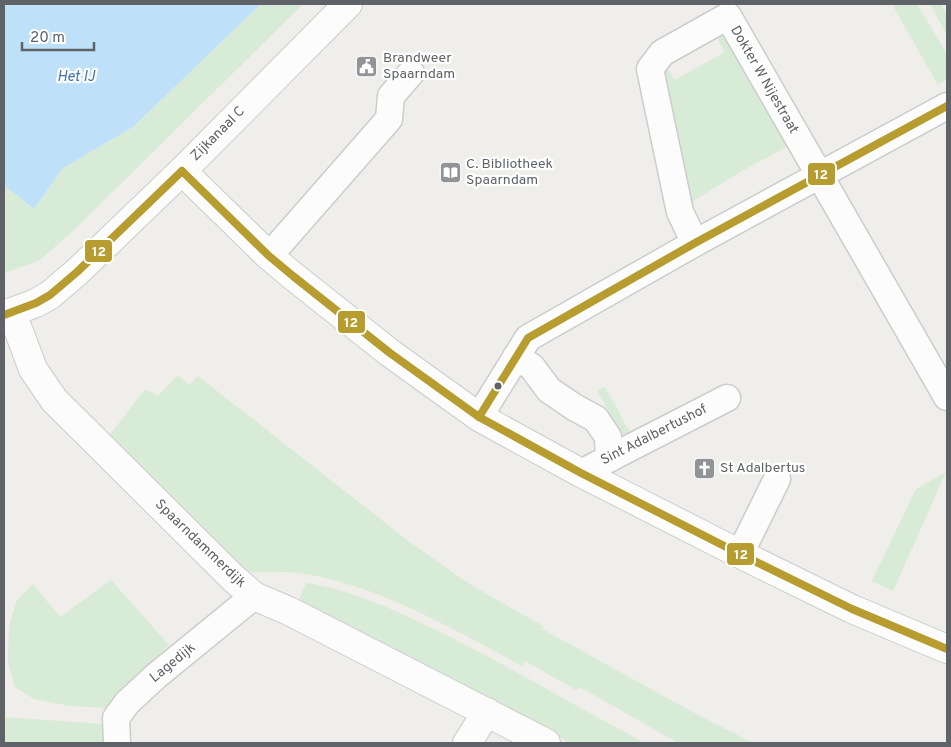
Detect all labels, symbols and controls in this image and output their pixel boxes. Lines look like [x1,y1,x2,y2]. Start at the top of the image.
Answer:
scale bar [22,20,95,52]
street label: Dokter W Nijestraat [726,23,802,137]
text: 20 m [30,29,65,48]
place label: Brandweer Spaarndam [383,50,455,83]
public building icon: Brandweer Spaarndam [355,54,379,78]
water label: Het IJ [57,68,96,87]
street label: Zijkanaal C [187,103,249,165]
place label: C. Bibliotheek Spaarndam [466,156,553,189]
library icon: C. Bibliotheek Spaarndam [438,160,462,184]
line badge: 12 [807,162,836,186]
text: 12 [814,167,828,184]
line badge: 12 [84,239,113,263]
text: 12 [92,244,106,261]
line badge: 12 [337,310,366,334]
text: 12 [344,315,358,332]
unlabelled marker [493,381,503,391]
street label: Sint Adalbertushof [598,401,710,469]
church icon: St Adalbertus [692,456,716,480]
place label: St Adalbertus [720,460,805,477]
street label: Spaarndammerdijk [151,496,249,592]
line badge: 12 [726,542,755,566]
text: 12 [734,547,748,564]
street label: Lagedijk [147,639,199,687]

